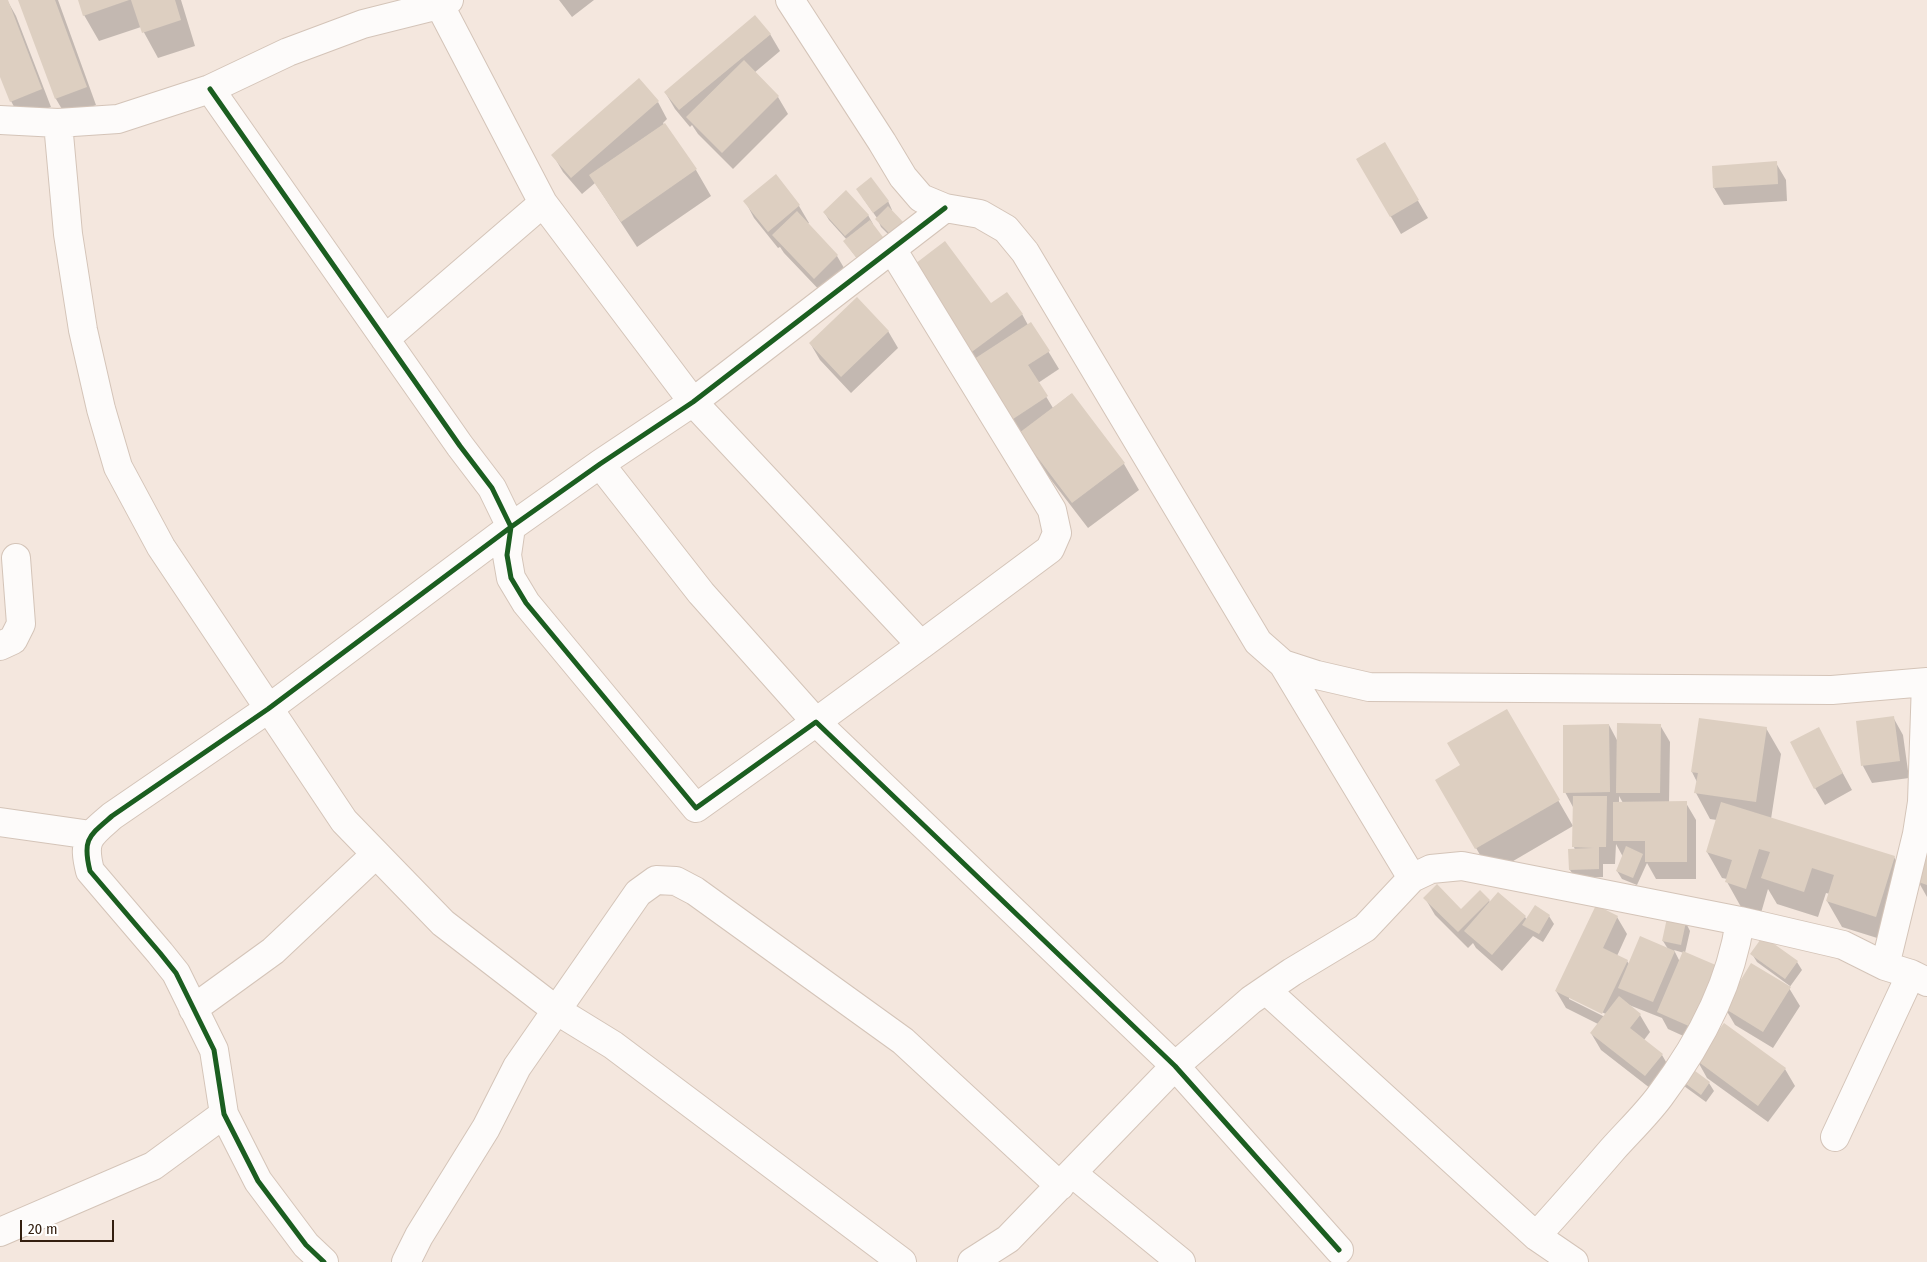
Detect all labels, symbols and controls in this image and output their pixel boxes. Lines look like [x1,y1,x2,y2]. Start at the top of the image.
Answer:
scale bar [22,1210,116,1242]
text: 20 m [28,1220,58,1238]

